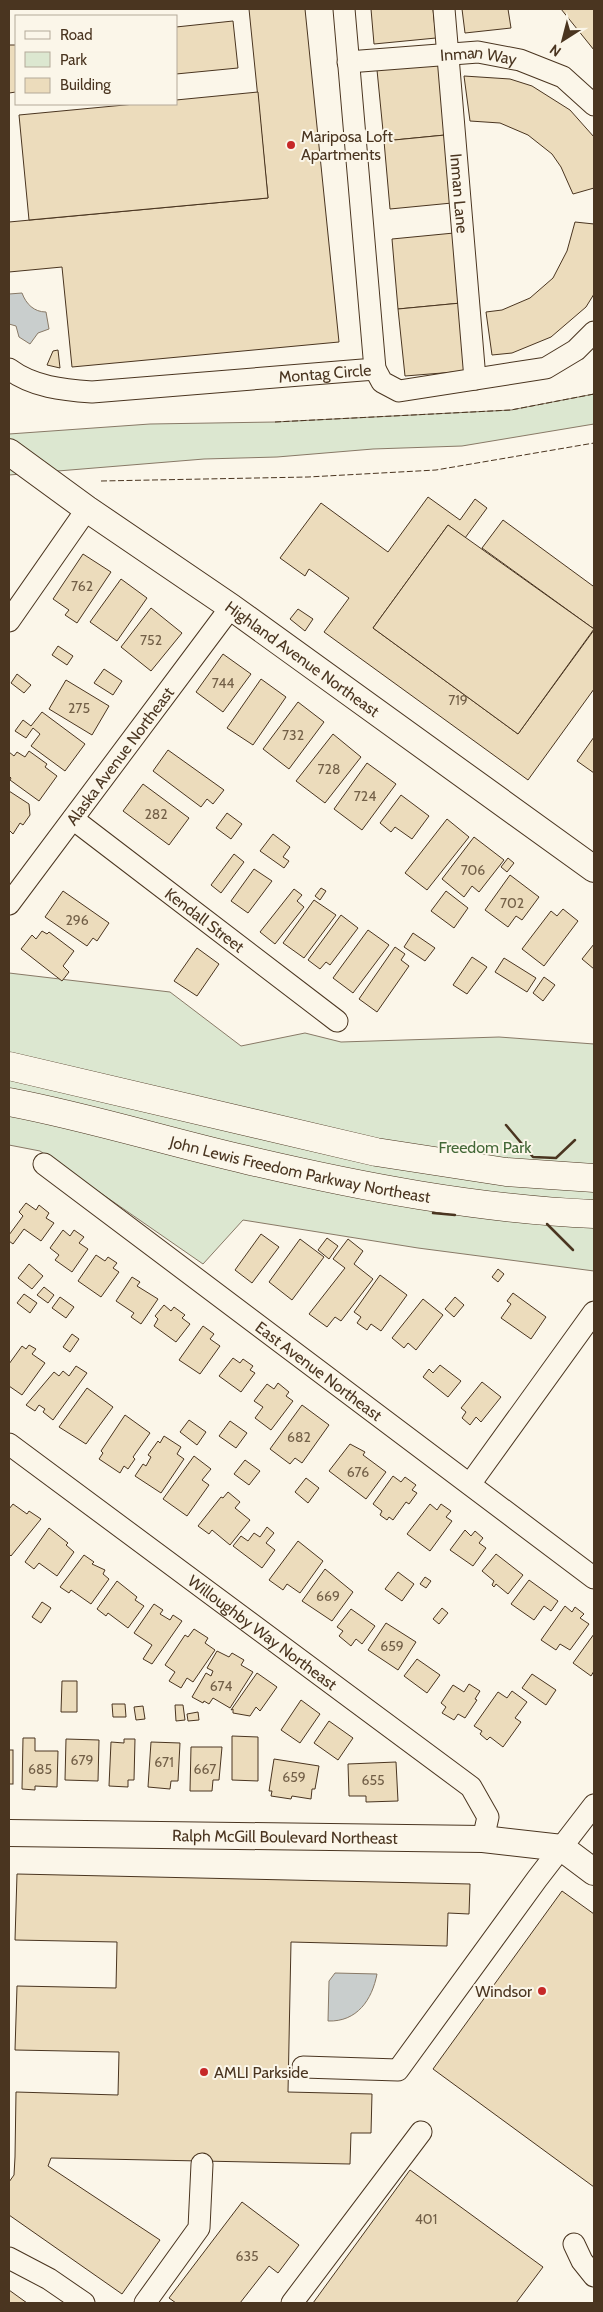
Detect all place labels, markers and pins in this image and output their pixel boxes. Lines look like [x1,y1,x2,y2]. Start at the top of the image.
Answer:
place label: Mariposa Loft Apartments [301,127,394,164]
marker: Mariposa Loft Apartments [285,139,297,151]
place label: Windsor [475,1982,533,2001]
marker: Windsor [536,1985,548,1997]
place label: AMLI Parkside [214,2063,308,2082]
marker: AMLI Parkside [198,2066,210,2078]

